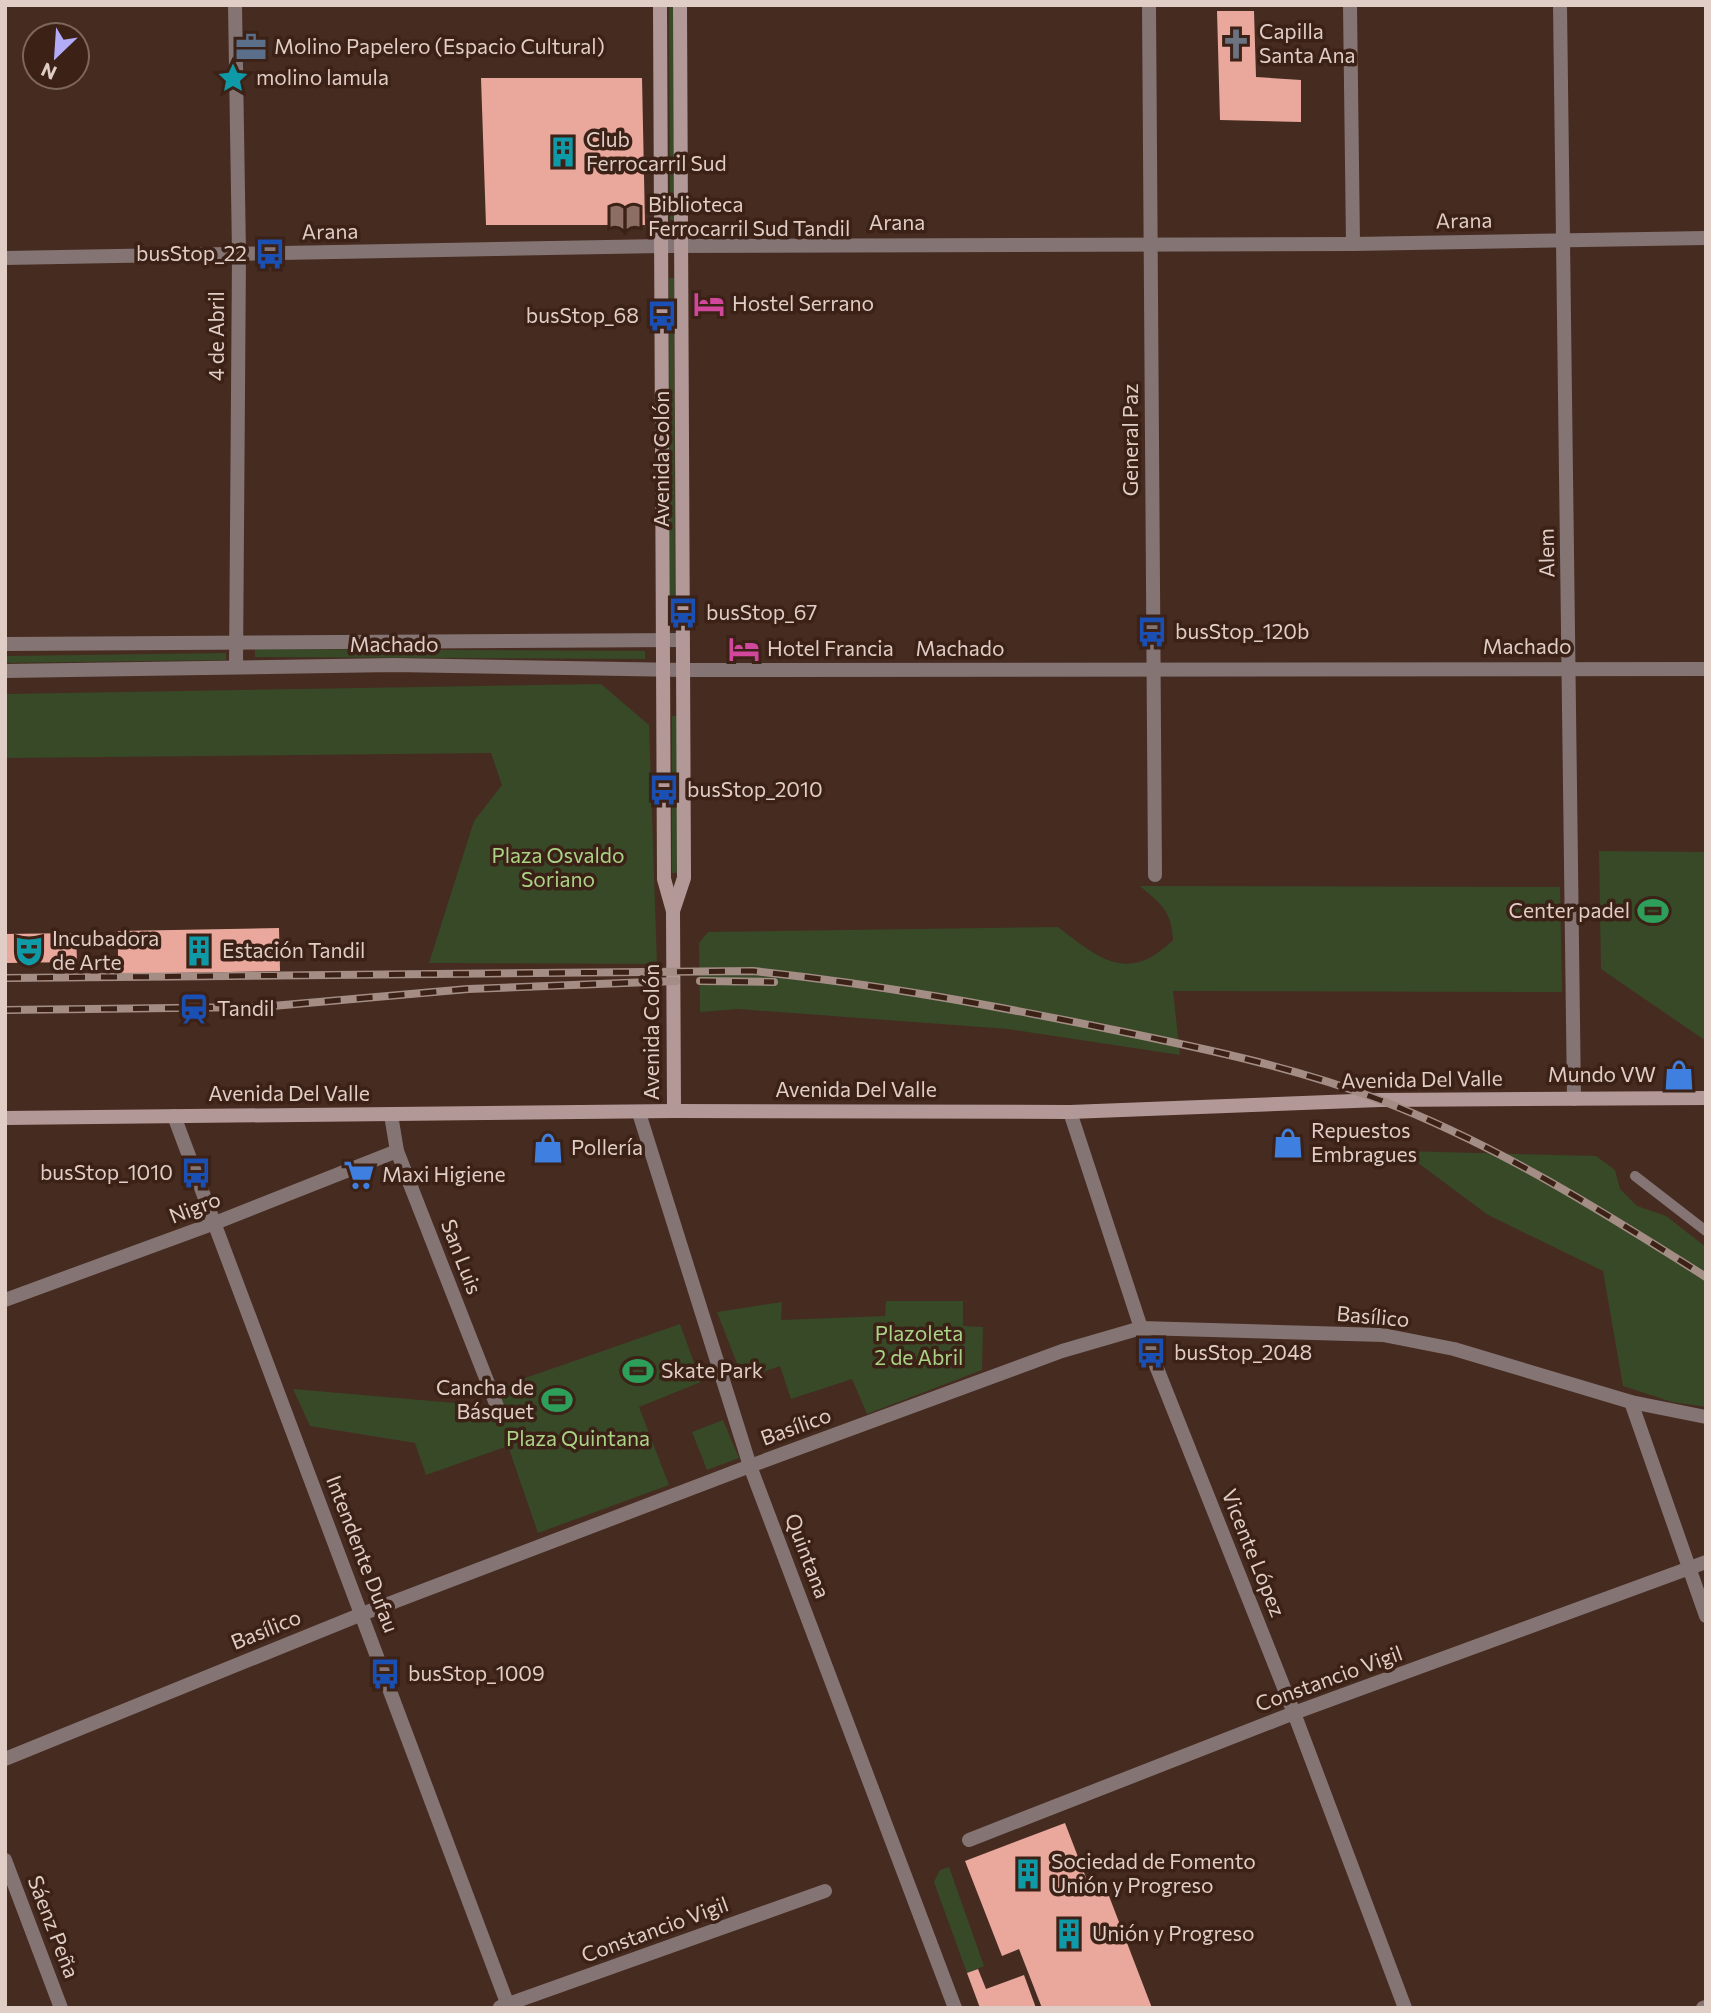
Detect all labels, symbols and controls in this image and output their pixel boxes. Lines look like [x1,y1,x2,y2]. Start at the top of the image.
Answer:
place label: Capilla Santa Ana [1259,18,1355,67]
north arrow [21,21,91,91]
church icon: Capilla Santa Ana [1219,27,1253,61]
office icon: Molino Papelero (Espacio Cultural) [234,30,268,64]
place label: Molino Papelero (Espacio Cultural) [274,33,605,58]
text: N [37,58,60,85]
place icon: molino lamula [216,61,250,95]
place label: molino lamula [256,64,389,89]
place label: Club Ferrocarril Sud [586,126,727,175]
building icon: Club Ferrocarril Sud [546,135,580,169]
place label: Biblioteca Ferrocarril Sud Tandil [648,191,850,240]
library icon: Biblioteca Ferrocarril Sud Tandil [608,200,642,234]
street label: Arana [1435,207,1493,232]
street label: Arana [869,209,925,234]
street label: Arana [301,218,359,243]
bus stop icon: busStop_22 [253,237,287,271]
place label: busStop_22 [136,240,247,265]
hotel icon: Hostel Serrano [692,287,726,321]
place label: Hostel Serrano [732,290,874,315]
street label: 4 de Abril [203,291,228,381]
bus stop icon: busStop_68 [645,299,679,333]
place label: busStop_68 [526,302,639,327]
street label: General Paz [1117,384,1142,496]
street label: Avenida Colón [648,391,673,527]
street label: Alem [1533,528,1558,578]
bus stop icon: busStop_67 [666,596,700,630]
place label: busStop_67 [706,599,817,624]
bus stop icon: busStop_120b [1135,615,1169,649]
place label: busStop_120b [1175,618,1309,643]
street label: Machado [350,631,438,656]
hotel icon: Hotel Francia [727,632,761,666]
street label: Machado [1483,633,1571,658]
place label: Hotel Francia [767,635,894,660]
street label: Machado [916,635,1004,660]
bus stop icon: busStop_2010 [647,773,681,807]
place label: busStop_2010 [687,776,823,801]
park label: Plaza Osvaldo Soriano [492,842,625,891]
sports icon: Center padel [1636,894,1670,928]
place label: Center padel [1509,897,1630,922]
place label: Incubadora de Arte [52,925,159,974]
theatre icon: Incubadora de Arte [12,934,46,968]
building icon: Estación Tandil [182,934,216,968]
place label: Estación Tandil [222,937,365,962]
street label: Avenida Colón [638,964,663,1100]
station icon: Tandil [177,992,211,1026]
place label: Tandil [217,995,275,1020]
shop icon: Mundo VW [1662,1058,1696,1092]
place label: Mundo VW [1548,1061,1656,1086]
street label: Avenida Del Valle [1341,1065,1503,1092]
street label: Avenida Del Valle [775,1076,937,1101]
street label: Avenida Del Valle [208,1080,370,1105]
place label: Repuestos Embragues [1311,1117,1417,1166]
shop icon: Repuestos Embragues [1271,1126,1305,1160]
shop icon: Pollería [531,1131,565,1165]
place label: Pollería [571,1134,643,1159]
bus stop icon: busStop_1010 [179,1156,213,1190]
supermarket icon: Maxi Higiene [342,1158,376,1192]
place label: busStop_1010 [40,1159,173,1184]
place label: Maxi Higiene [382,1161,506,1186]
street label: Nigro [165,1185,224,1228]
street label: San Luis [437,1216,488,1297]
street label: Basílico [1336,1300,1411,1331]
park label: Plazoleta 2 de Abril [875,1320,963,1369]
bus stop icon: busStop_2048 [1134,1336,1168,1370]
place label: busStop_2048 [1174,1339,1312,1364]
sports icon: Skate Park [621,1354,655,1388]
place label: Skate Park [661,1357,763,1382]
place label: Cancha de Básquet [436,1374,534,1423]
sports icon: Cancha de Básquet [540,1383,574,1417]
street label: Basílico [757,1401,834,1450]
park label: Plaza Quintana [506,1425,650,1450]
street label: Intendente Dufau [322,1471,405,1636]
street label: Vicente López [1217,1485,1291,1620]
street label: Quintana [781,1509,836,1601]
street label: Basílico [227,1603,304,1654]
street label: Constancio Vigil [1252,1639,1405,1716]
bus stop icon: busStop_1009 [368,1657,402,1691]
place label: busStop_1009 [408,1660,545,1685]
place label: Sociedad de Fomento Unión y Progreso [1051,1848,1256,1897]
building icon: Sociedad de Fomento Unión y Progreso [1011,1857,1045,1891]
street label: Sáenz Peña [23,1872,85,1981]
street label: Constancio Vigil [578,1890,731,1967]
building icon: Unión y Progreso [1052,1917,1086,1951]
place label: Unión y Progreso [1092,1920,1255,1945]

